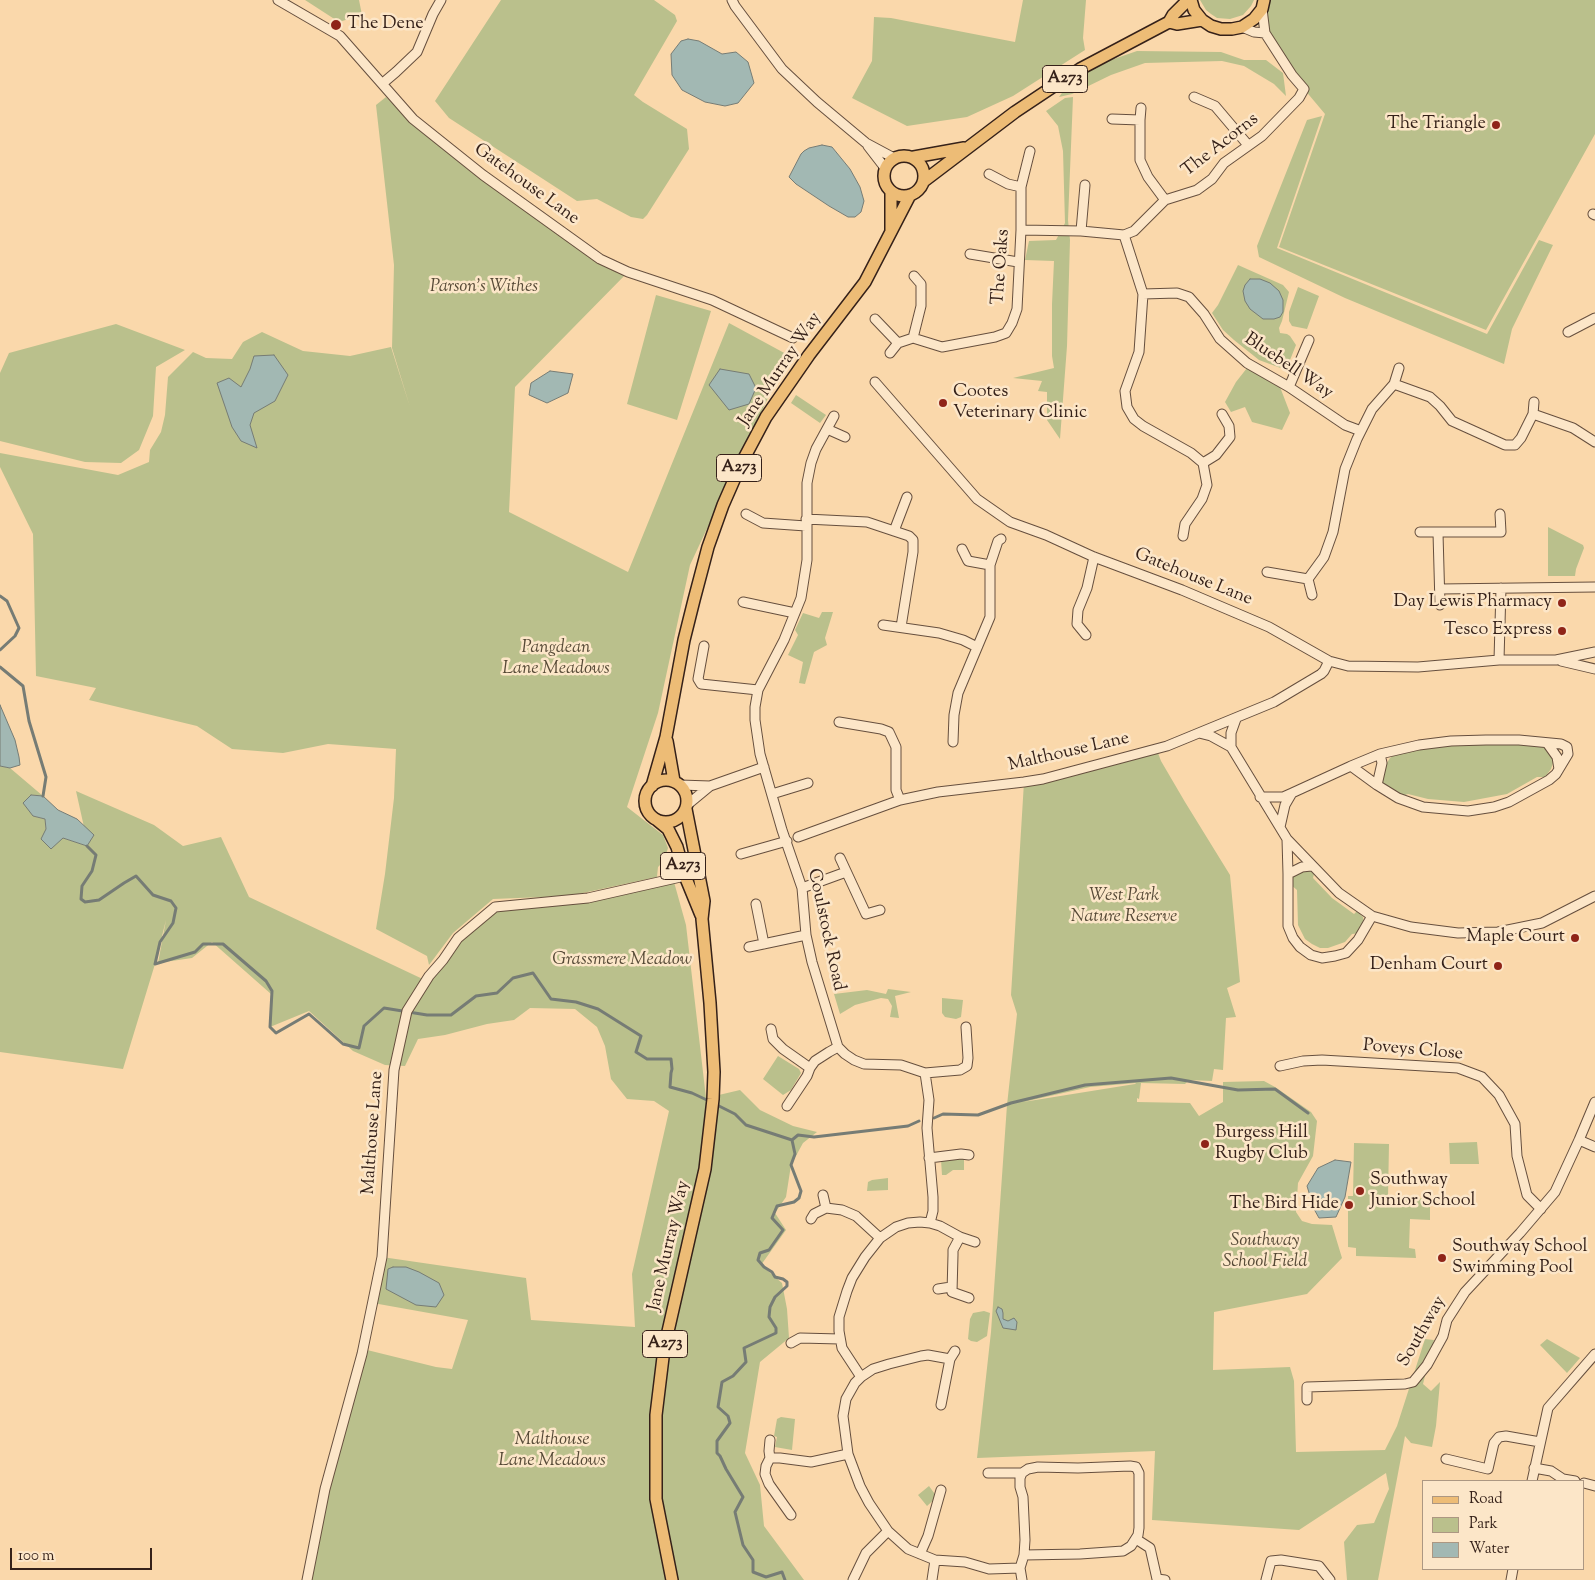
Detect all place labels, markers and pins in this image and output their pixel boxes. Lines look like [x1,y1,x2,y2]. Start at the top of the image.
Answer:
place label: The Dene [347,14,424,36]
marker: The Dene [329,18,343,32]
place label: The Triangle [1387,114,1486,136]
marker: The Triangle [1490,119,1502,131]
place label: Cootes Veterinary Clinic [953,382,1087,424]
marker: Cootes Veterinary Clinic [937,397,949,409]
place label: Day Lewis Pharmacy [1393,592,1552,614]
marker: Day Lewis Pharmacy [1556,597,1568,609]
place label: Tesco Express [1444,620,1552,642]
marker: Tesco Express [1556,625,1568,637]
place label: Maple Court [1466,927,1565,949]
marker: Maple Court [1569,932,1581,944]
place label: Denham Court [1370,955,1488,977]
marker: Denham Court [1492,960,1504,972]
place label: Burgess Hill Rugby Club [1215,1123,1308,1166]
marker: Burgess Hill Rugby Club [1199,1138,1211,1150]
place label: Southway Junior School [1370,1170,1475,1212]
marker: Southway Junior School [1354,1185,1366,1197]
place label: The Bird Hide [1229,1194,1339,1216]
marker: The Bird Hide [1343,1199,1355,1211]
place label: Southway School Swimming Pool [1452,1237,1588,1280]
marker: Southway School Swimming Pool [1436,1252,1448,1264]

